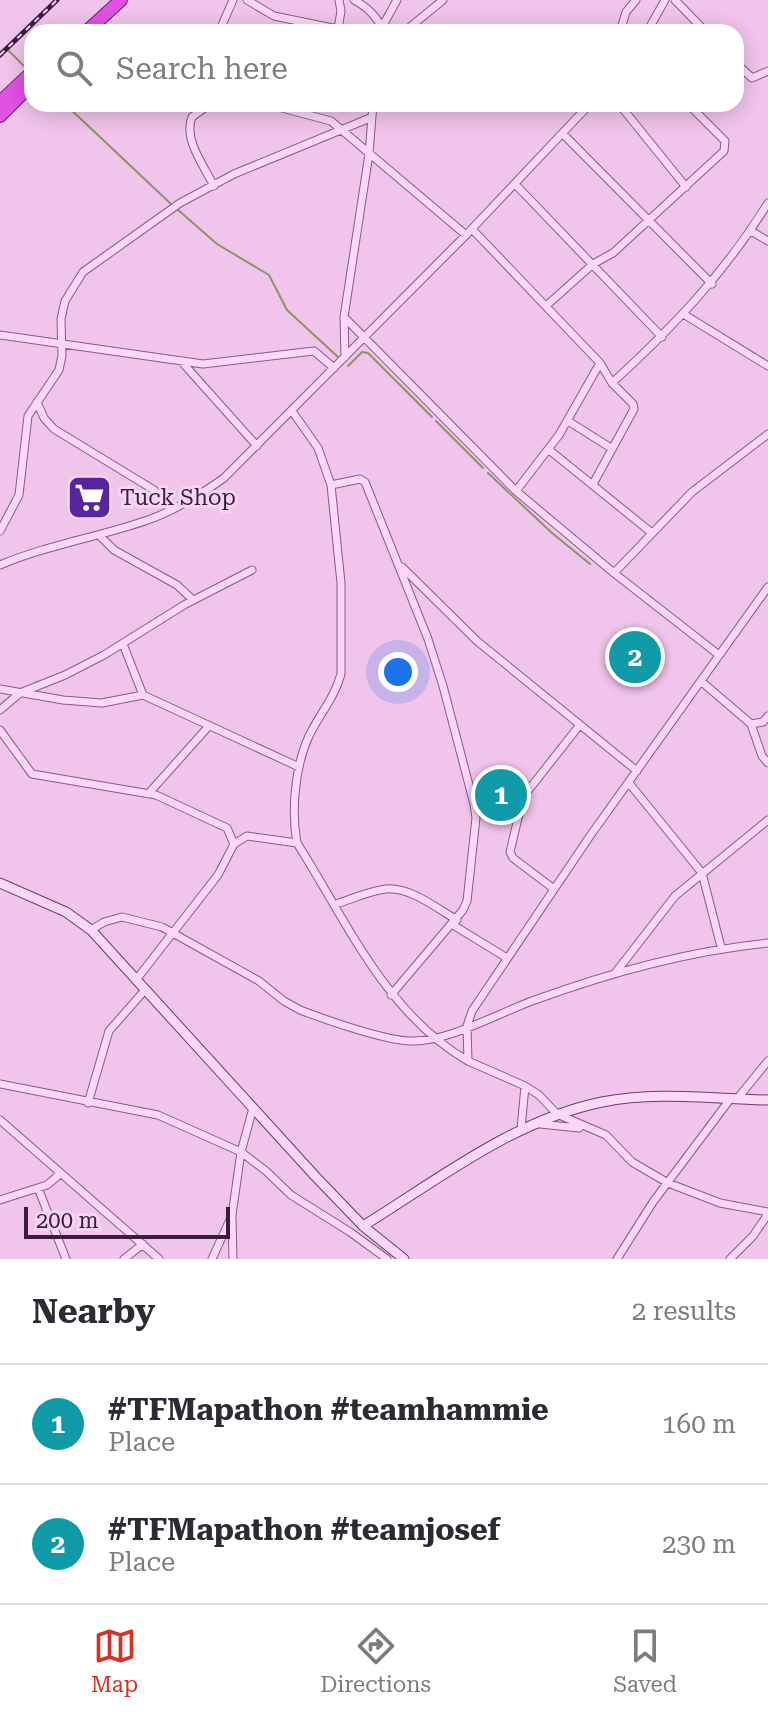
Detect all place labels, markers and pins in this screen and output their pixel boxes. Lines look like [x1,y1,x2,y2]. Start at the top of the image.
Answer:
supermarket icon: Tuck Shop [65,473,113,521]
place label: Tuck Shop [120,485,236,510]
pin: 2 [609,627,661,687]
pin: 1 [475,765,527,825]

